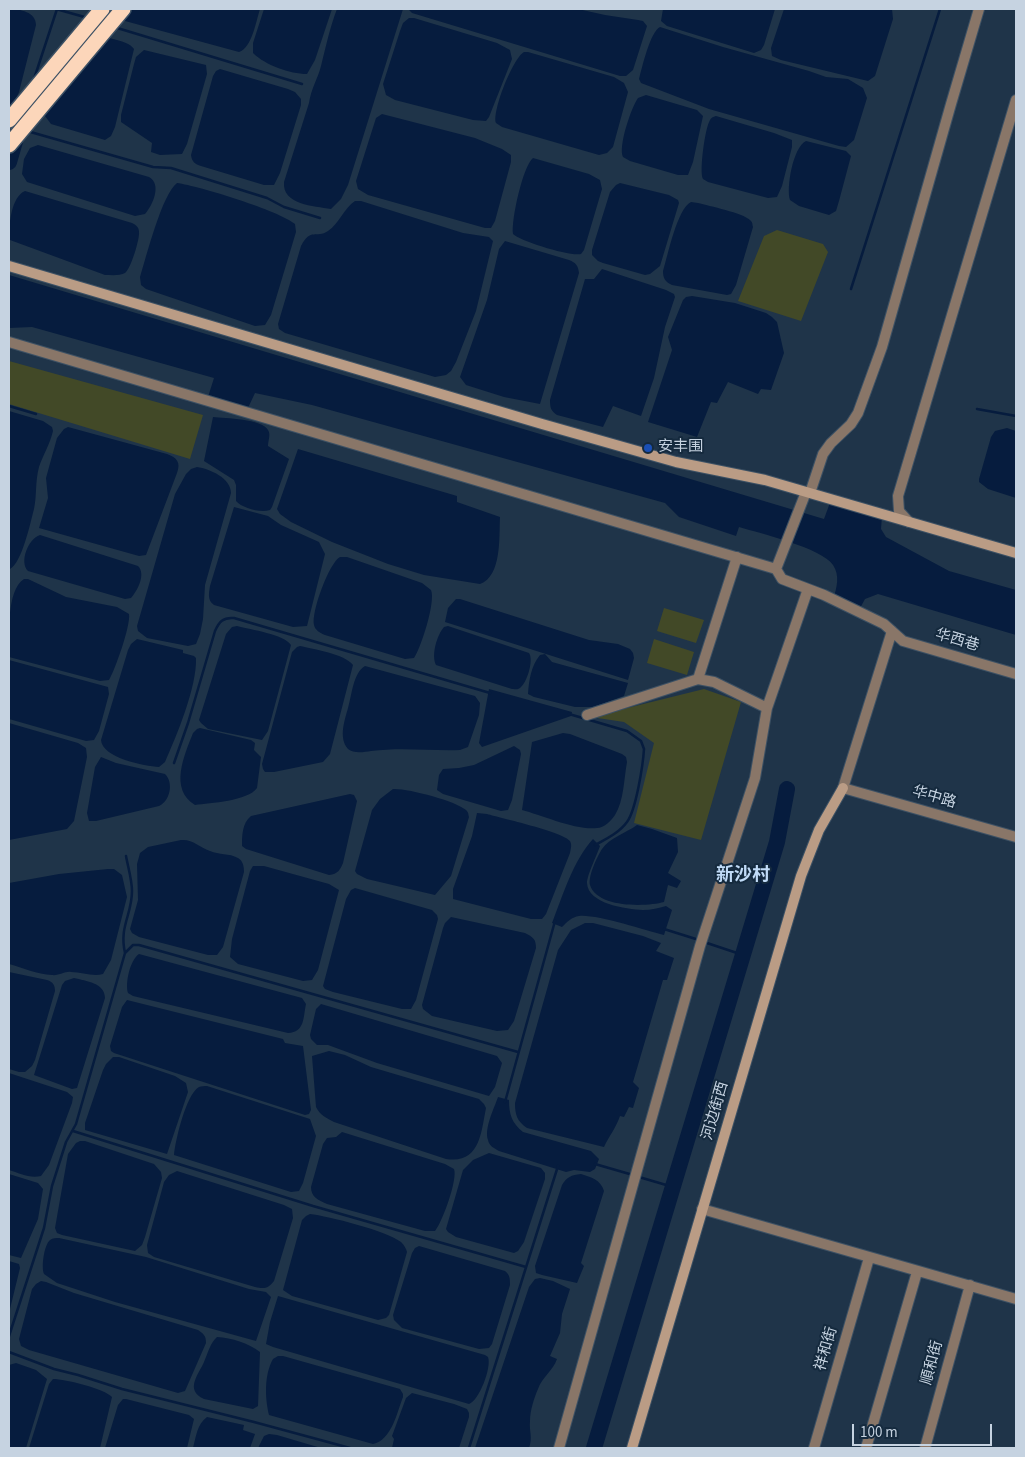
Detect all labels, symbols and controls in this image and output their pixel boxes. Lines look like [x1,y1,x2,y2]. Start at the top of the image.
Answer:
place label: 安丰围 [658,439,703,457]
marker: 安丰围 [642,442,654,454]
street label: 华西巷 [933,626,981,656]
street label: 华中路 [910,783,958,813]
district label: 新沙村 [716,865,770,887]
street label: 河边街西 [699,1080,733,1142]
street label: 祥和街 [812,1325,842,1373]
street label: 順和街 [918,1339,948,1387]
scale bar [855,1414,995,1446]
text: 100 m [860,1422,898,1443]

